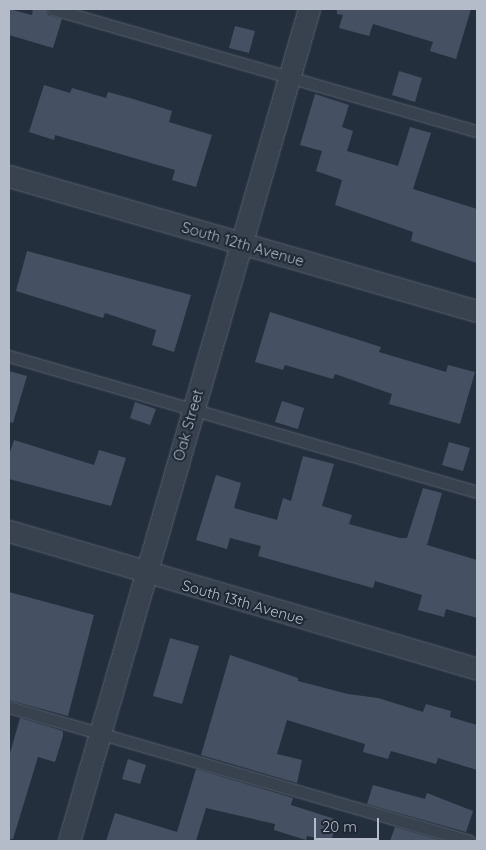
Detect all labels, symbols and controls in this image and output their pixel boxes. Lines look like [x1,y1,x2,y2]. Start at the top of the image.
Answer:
street label: South 12th Avenue [180,218,306,270]
street label: Oak Street [169,387,207,463]
street label: South 13th Avenue [180,576,306,628]
scale bar [316,808,381,840]
text: 20 m [322,817,357,836]

